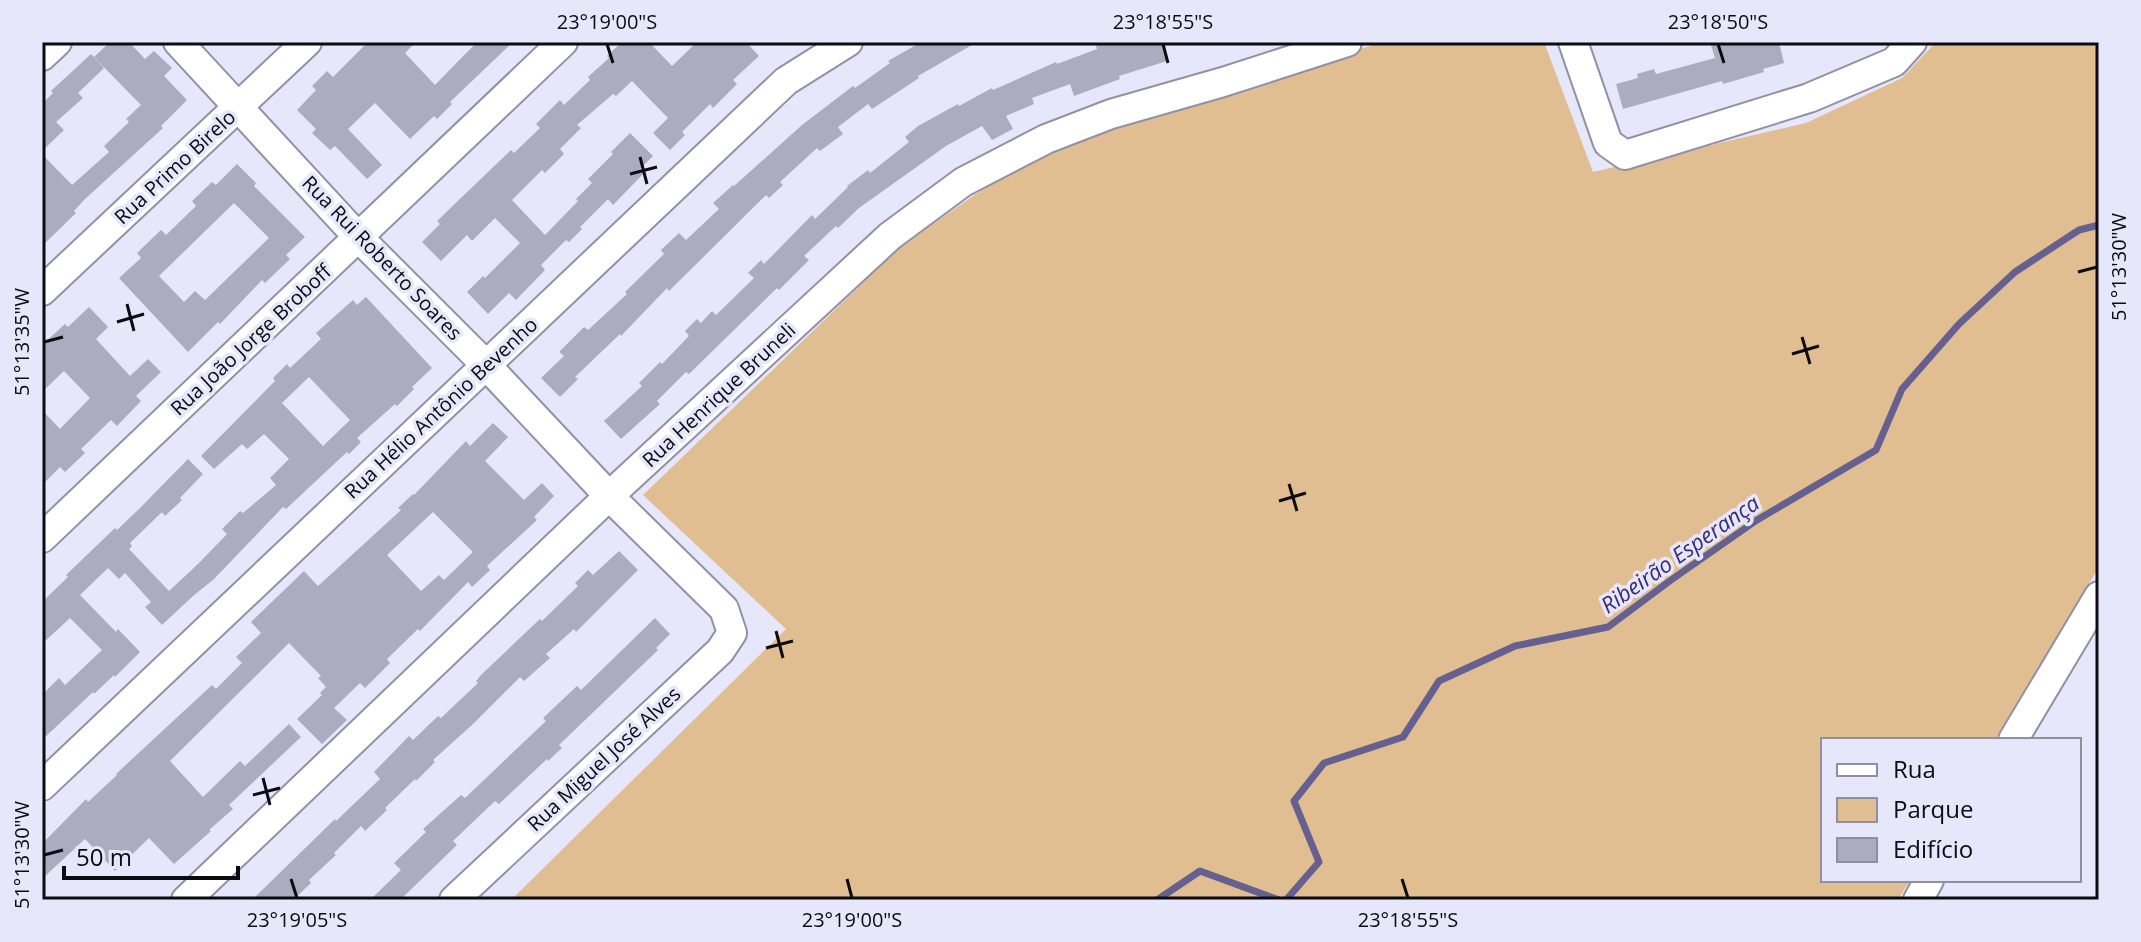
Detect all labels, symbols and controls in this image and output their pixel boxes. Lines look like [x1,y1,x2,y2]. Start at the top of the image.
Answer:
text: 23°19'00"S [557,8,657,35]
text: 23°18'55"S [1113,8,1213,35]
text: 23°18'50"S [1668,8,1768,35]
street label: Rua Primo Birelo [108,103,241,230]
street label: Rua Rui Roberto Soares [297,169,468,346]
text: 51°13'30"W [2105,212,2132,321]
street label: Rua João Jorge Broboff [165,257,338,421]
text: 51°13'35"W [8,287,35,396]
street label: Rua Hélio Antônio Bevenho [338,311,543,504]
street label: Rua Henrique Bruneli [636,316,801,473]
water label: Ribeirão Esperança [1594,487,1765,619]
street label: Rua Miguel José Alves [521,680,686,837]
legend [1821,738,2081,882]
text: Rua [1893,752,1936,785]
text: Parque [1893,792,1973,825]
text: 51°13'30"W [8,800,35,909]
scale bar [64,830,238,880]
text: Edifício [1893,832,1973,865]
text: 50 m [76,840,132,873]
text: 23°19'05"S [247,906,347,933]
text: 23°19'00"S [802,906,902,933]
text: 23°18'55"S [1358,906,1458,933]

